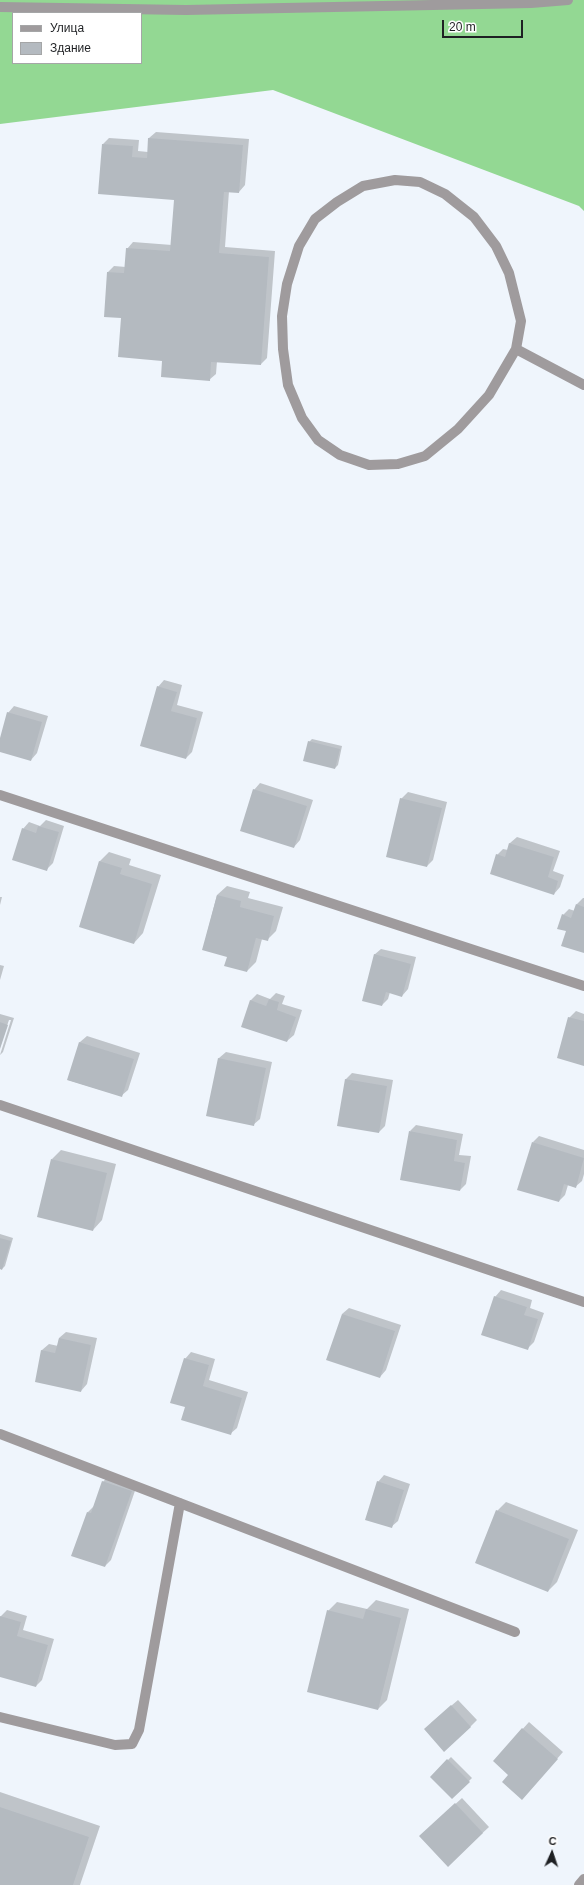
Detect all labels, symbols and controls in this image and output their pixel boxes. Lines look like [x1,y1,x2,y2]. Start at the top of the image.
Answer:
legend [12,12,142,64]
scale bar [444,12,525,38]
text: 20 m [449,20,476,34]
text: Улица [50,21,84,35]
text: Здание [50,41,91,55]
north arrow [532,1833,572,1873]
text: С [548,1835,557,1847]

